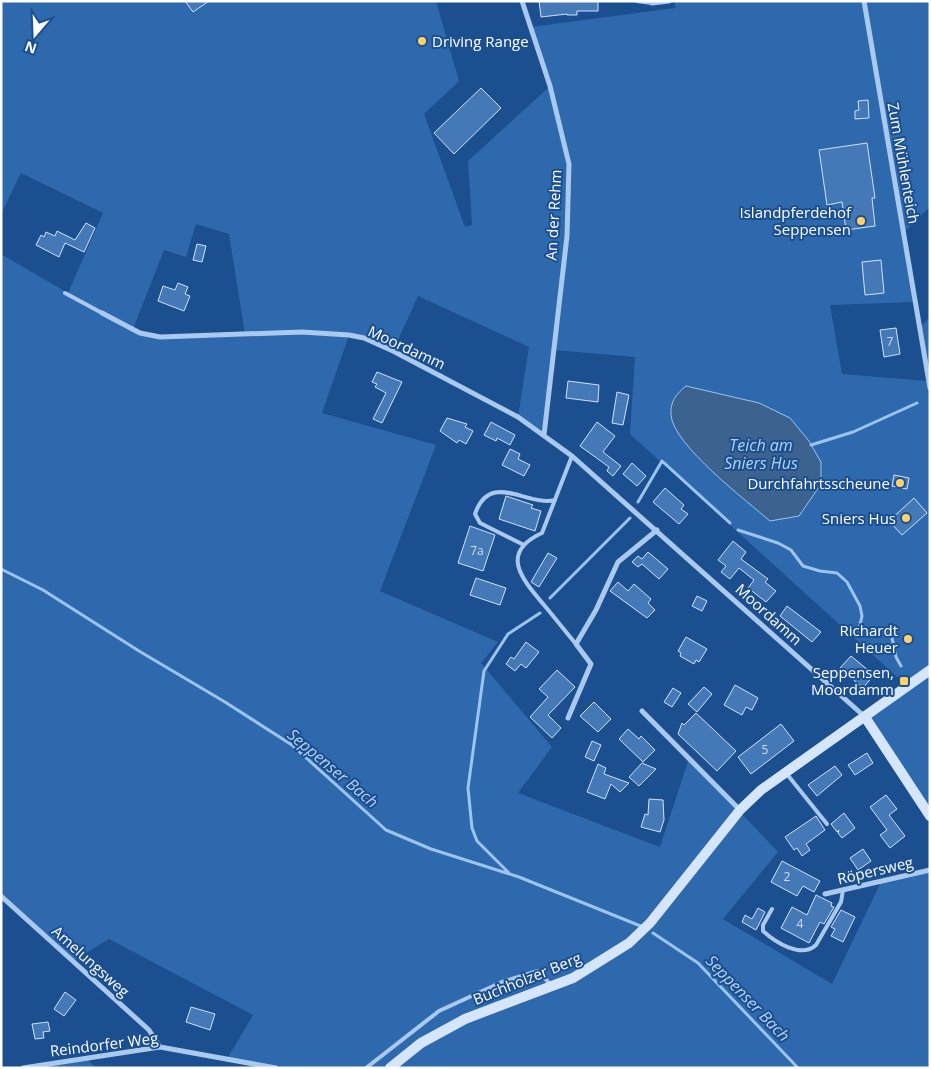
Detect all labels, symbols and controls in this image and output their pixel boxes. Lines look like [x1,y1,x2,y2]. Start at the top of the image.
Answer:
north arrow [10,10,60,60]
place label: Driving Range [432,31,529,51]
marker: Driving Range [416,35,428,47]
text: N [22,37,39,59]
street label: Zum Mühlenteich [883,101,925,225]
street label: An der Rehm [541,169,565,261]
place label: Islandpferdehof Seppensen [740,202,852,239]
marker: Islandpferdehof Seppensen [855,215,867,227]
street label: Moordamm [365,320,449,374]
house number: 7 [887,333,894,350]
water label: Teich am Sniers Hus [724,434,798,474]
place label: Durchfahrtsscheune [747,473,890,493]
marker: Durchfahrtsscheune [894,477,906,489]
place label: Sniers Hus [822,508,896,528]
marker: Sniers Hus [900,512,912,524]
house number: 7a [470,542,484,559]
street label: Moordamm [731,579,807,649]
place label: Richardt Heuer [840,620,898,657]
marker: Richardt Heuer [902,633,914,645]
place label: Seppensen, Moordamm [811,662,894,699]
marker: Seppensen, Moordamm [898,675,910,687]
water label: Seppenser Bach [283,724,383,812]
house number: 5 [762,741,769,758]
street label: Röpersweg [835,852,915,888]
house number: 2 [784,868,791,885]
house number: 4 [797,915,804,932]
street label: Amelungsweg [48,921,134,1001]
street label: Buchholzer Berg [470,947,584,1009]
water label: Seppenser Bach [701,950,795,1046]
street label: Reindorfer Weg [49,1027,159,1061]

